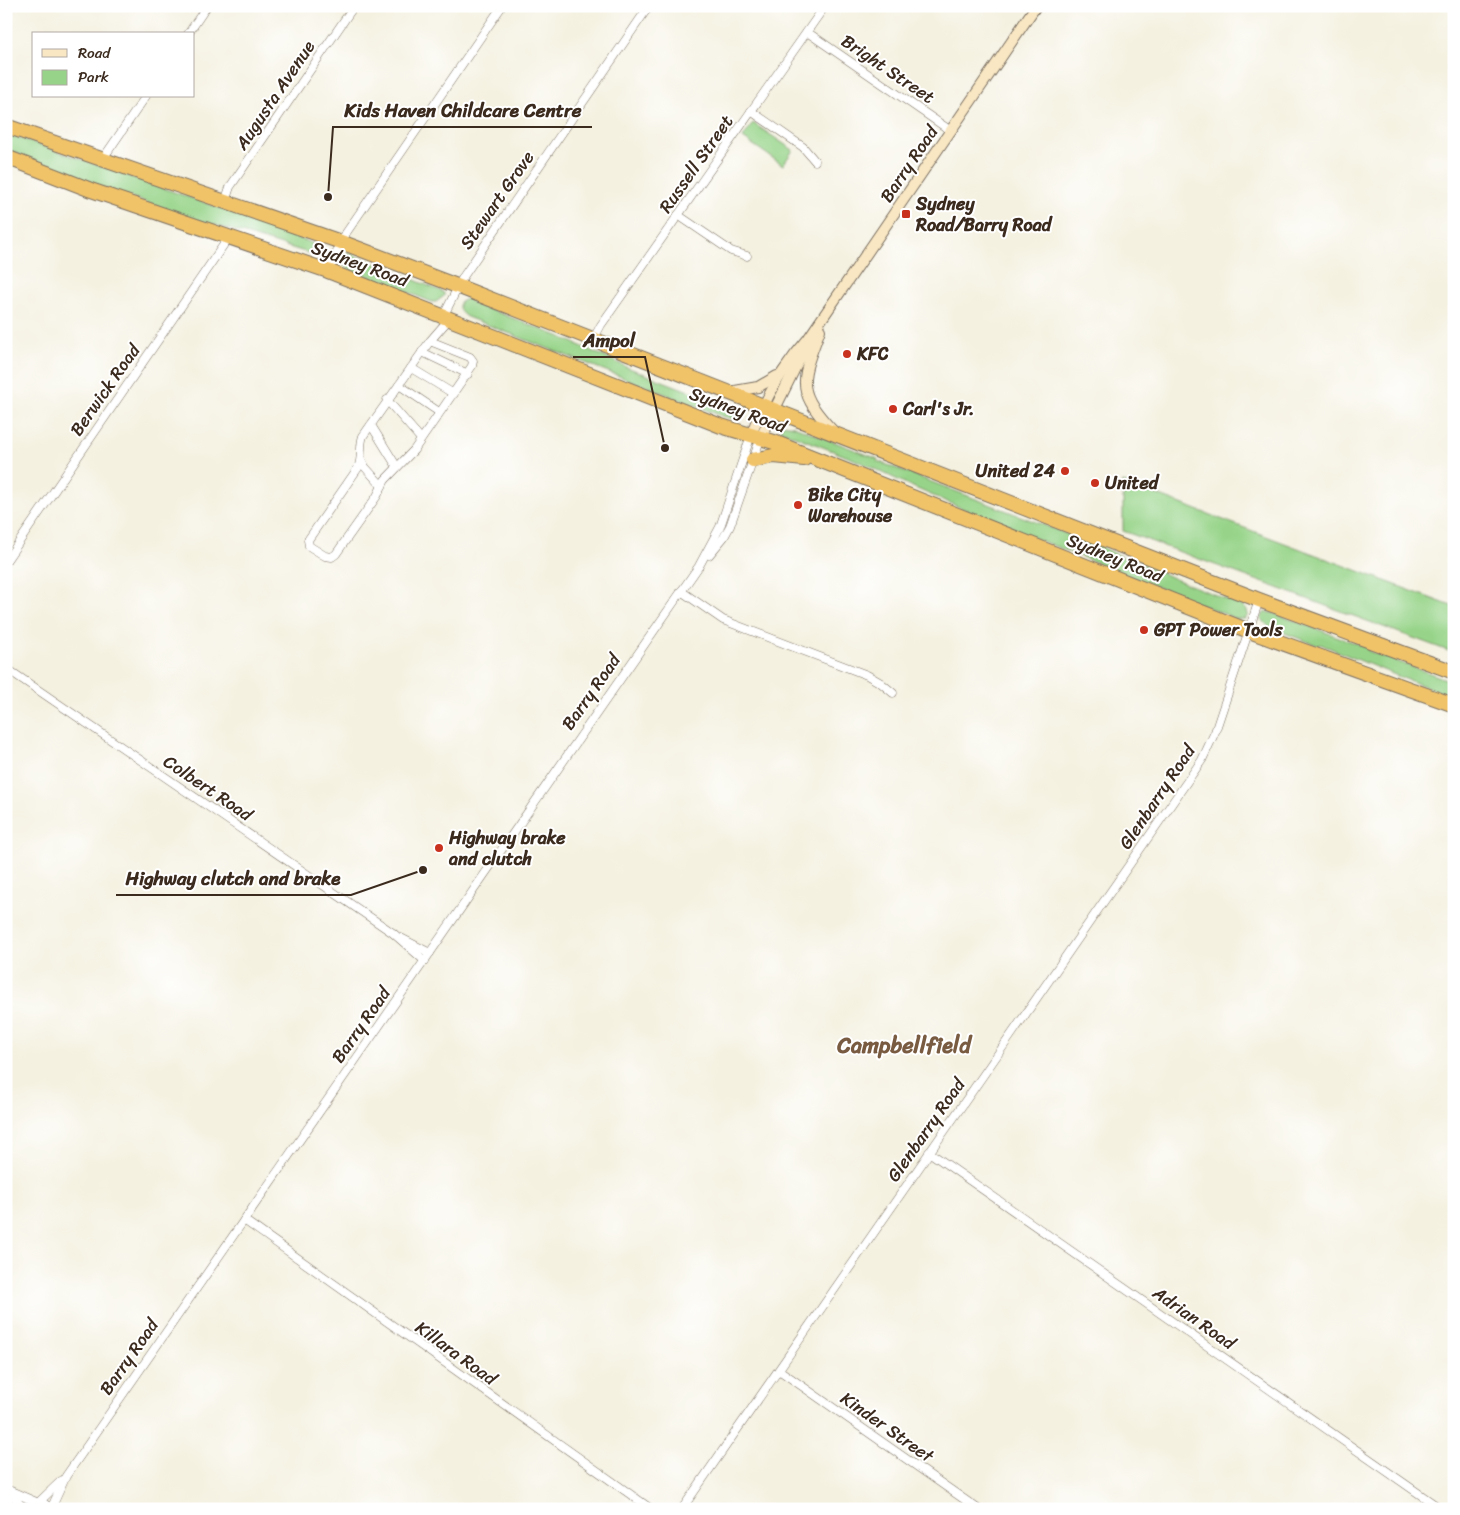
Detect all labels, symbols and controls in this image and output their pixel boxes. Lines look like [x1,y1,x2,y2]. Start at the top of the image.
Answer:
street label: Bright Street [834,26,942,112]
legend [32,32,195,98]
street label: Augusta Avenue [226,33,324,157]
text: Road [78,40,111,66]
text: Park [78,64,109,90]
callout: Kids Haven Childcare Centre [333,93,592,127]
text: Kids Haven Childcare Centre [343,94,582,127]
street label: Russell Street [650,108,742,220]
street label: Barry Road [871,117,948,209]
street label: Stewart Grove [451,144,543,256]
place label: Sydney Road/Barry Road [915,188,1053,241]
marker: Sydney Road/Barry Road [900,208,912,220]
street label: Sydney Road [307,232,415,297]
callout: Ampol [573,323,645,357]
text: Ampol [582,324,636,357]
street label: Berwick Road [61,336,150,443]
place label: KFC [856,338,889,370]
marker: KFC [841,348,853,360]
street label: Sydney Road [685,378,793,443]
place label: Carl's Jr. [902,393,974,425]
marker: Carl's Jr. [887,403,899,415]
place label: United 24 [975,455,1056,487]
marker: United 24 [1059,465,1071,477]
place label: United [1105,467,1160,499]
marker: United [1089,477,1101,489]
place label: Bike City Warehouse [808,479,893,532]
marker: Bike City Warehouse [792,499,804,511]
street label: Sydney Road [1062,524,1170,592]
place label: GPT Power Tools [1153,614,1283,646]
marker: GPT Power Tools [1138,624,1150,636]
street label: Barry Road [553,646,630,737]
street label: Glenbarry Road [1110,737,1205,856]
street label: Colbert Road [156,746,261,831]
place label: Highway brake and clutch [448,822,566,875]
marker: Highway brake and clutch [433,842,445,854]
callout: Highway clutch and brake [116,861,351,895]
text: Highway clutch and brake [125,862,341,895]
street label: Barry Road [323,979,400,1070]
district label: Campbellfield [836,1026,973,1065]
street label: Glenbarry Road [878,1070,975,1189]
street label: Adrian Road [1145,1277,1244,1359]
street label: Barry Road [91,1311,168,1402]
street label: Killara Road [408,1312,505,1395]
street label: Kinder Street [834,1383,941,1472]

